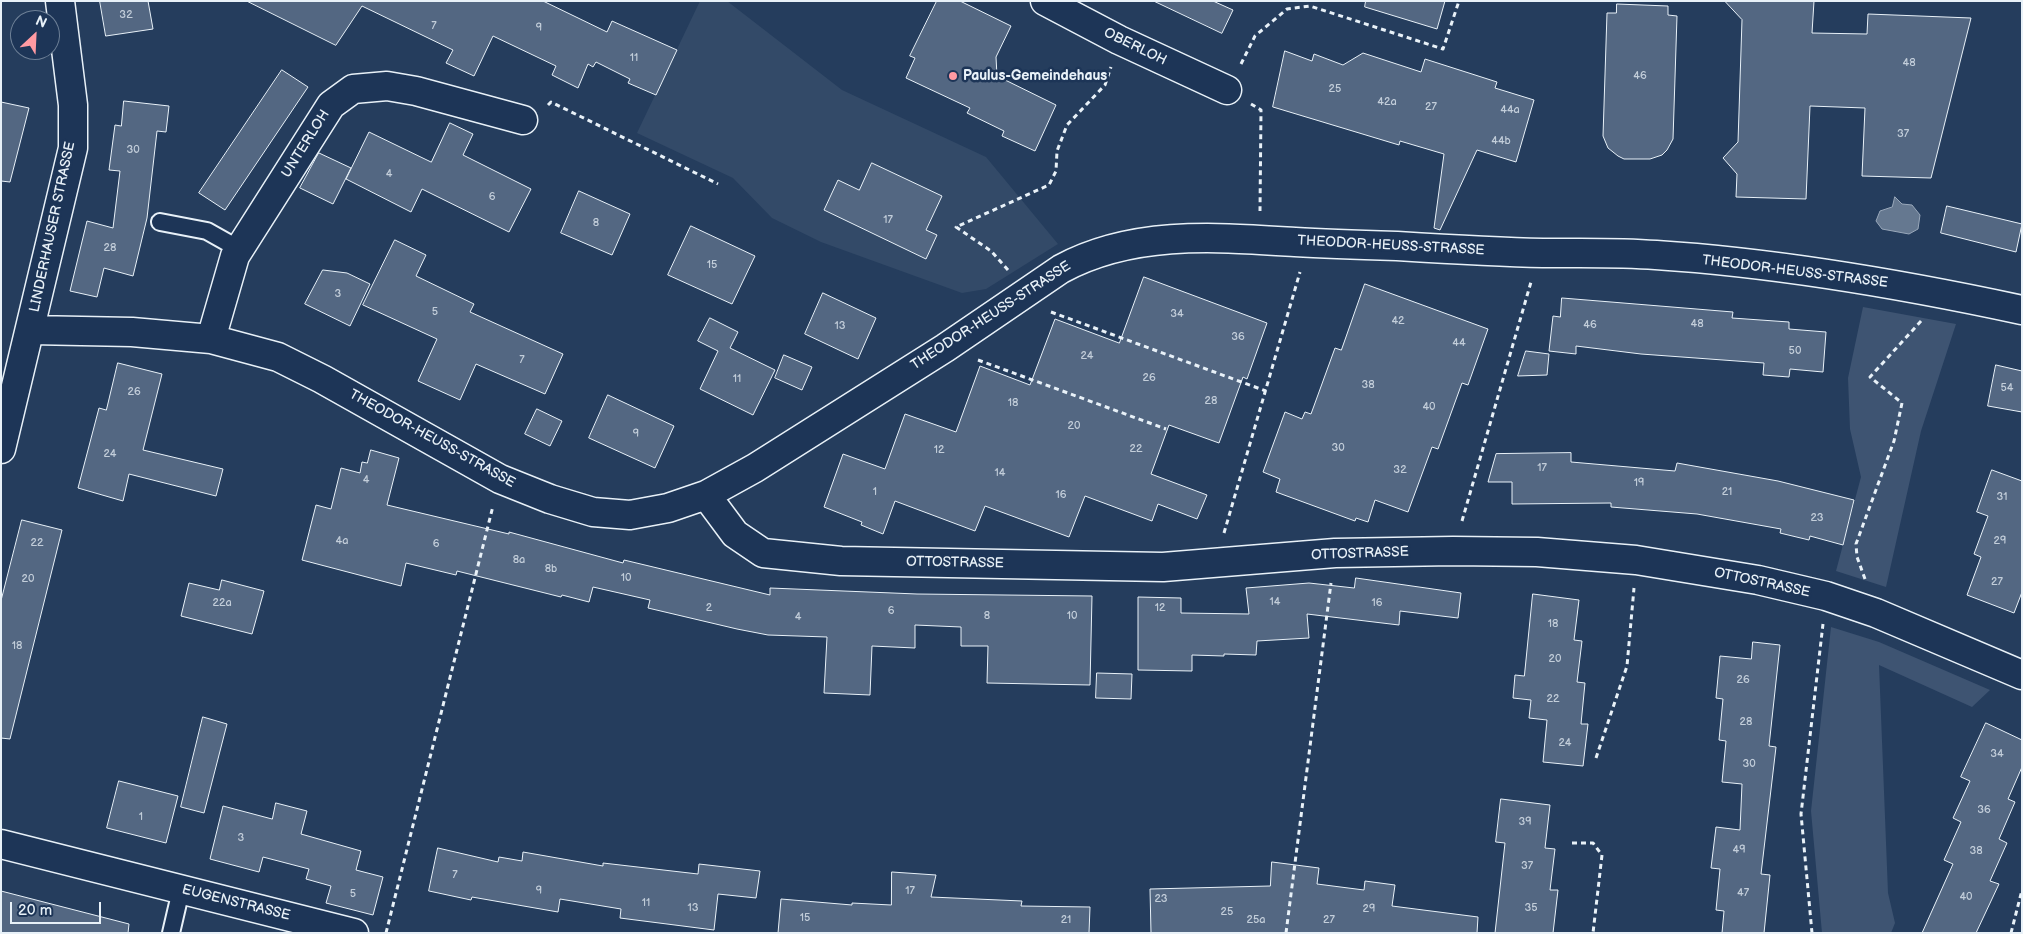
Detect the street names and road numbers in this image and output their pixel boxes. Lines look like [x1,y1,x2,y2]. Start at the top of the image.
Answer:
street label: OBERLOH [1101,25,1169,69]
street label: UNTERLOH [278,107,334,181]
street label: LINDERHAUSER STRASSE [27,140,79,314]
street label: THEODOR-HEUSS-STRASSE [1297,233,1485,259]
street label: THEODOR-HEUSS-STRASSE [1701,252,1889,292]
street label: THEODOR-HEUSS-STRASSE [908,258,1074,374]
street label: THEODOR-HEUSS-STRASSE [346,386,518,492]
street label: OTTOSTRASSE [1311,544,1409,564]
street label: OTTOSTRASSE [906,554,1004,572]
street label: OTTOSTRASSE [1712,565,1812,601]
street label: EUGENSTRASSE [180,881,292,925]

